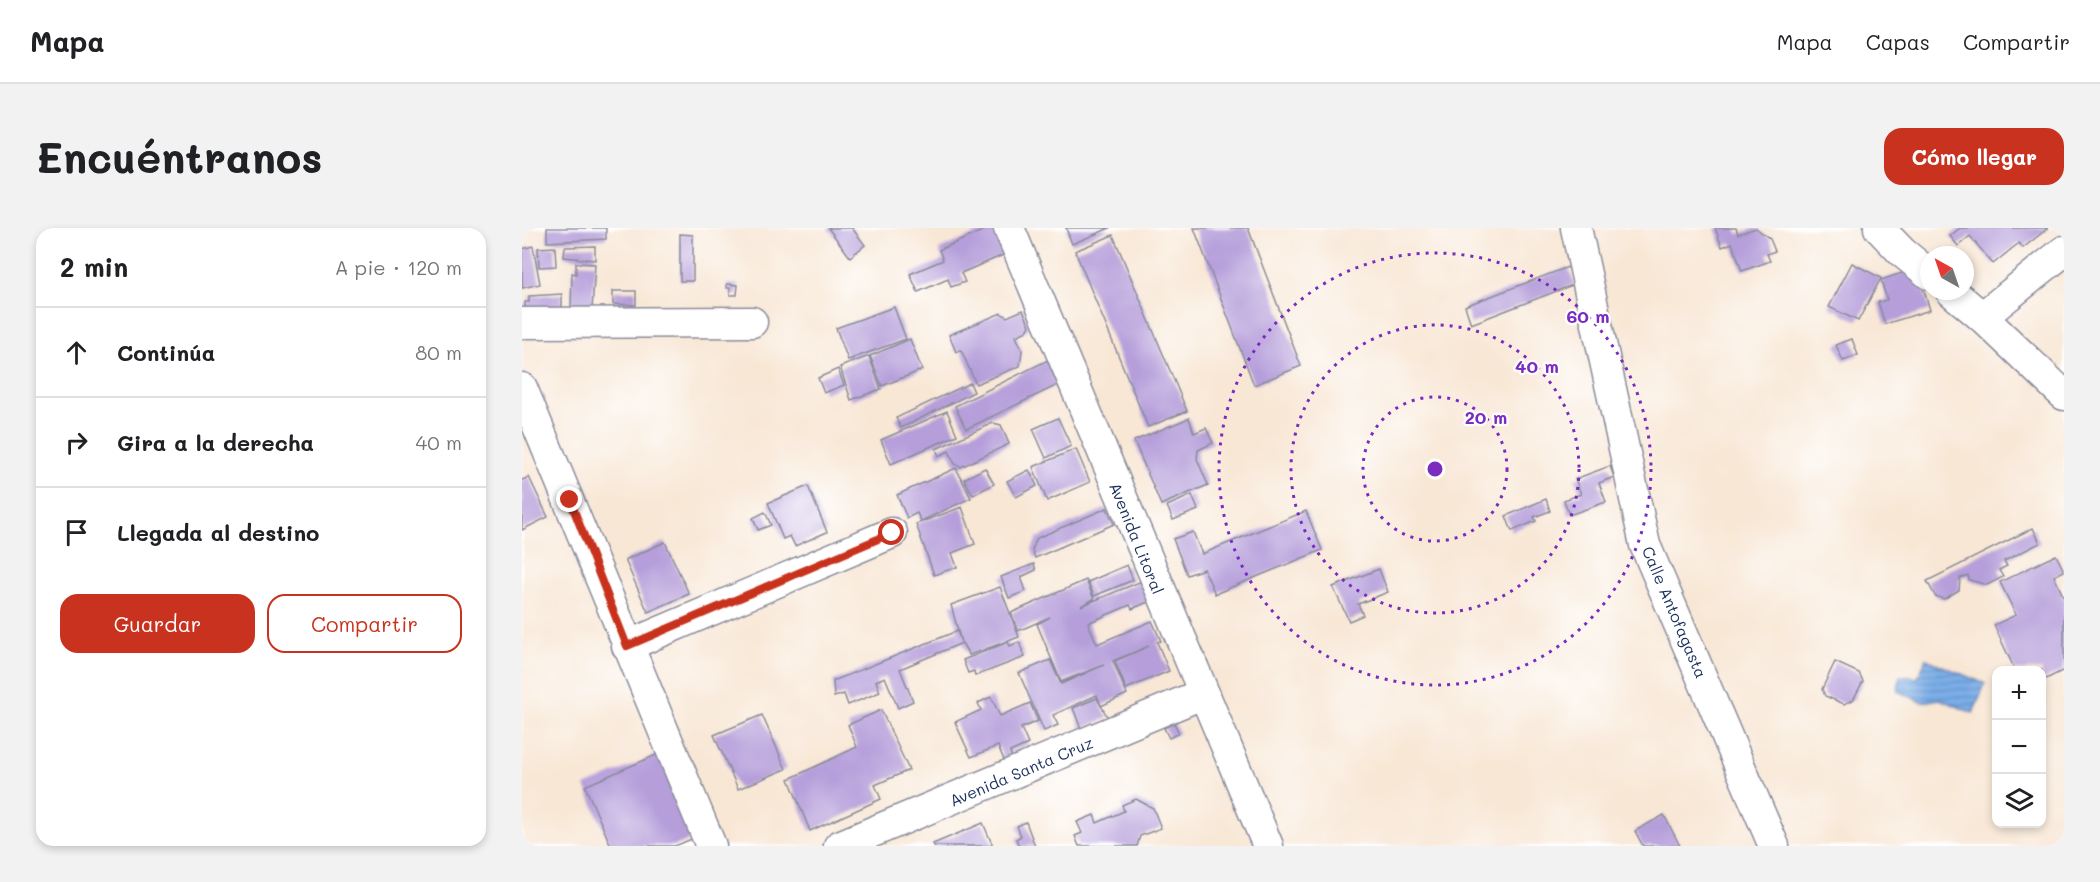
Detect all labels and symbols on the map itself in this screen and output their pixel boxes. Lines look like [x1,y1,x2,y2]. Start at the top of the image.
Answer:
north arrow [1920,246,1974,300]
text: 60 m [1566,304,1610,328]
text: 40 m [1515,354,1559,378]
text: 20 m [1465,405,1507,429]
centre of rings [1425,459,1445,479]
street label: Avenida Litoral [1105,479,1169,597]
route end [556,486,582,512]
route start [878,519,904,545]
street label: Calle Antofagasta [1638,543,1712,681]
street label: Avenida Santa Cruz [946,731,1096,811]

